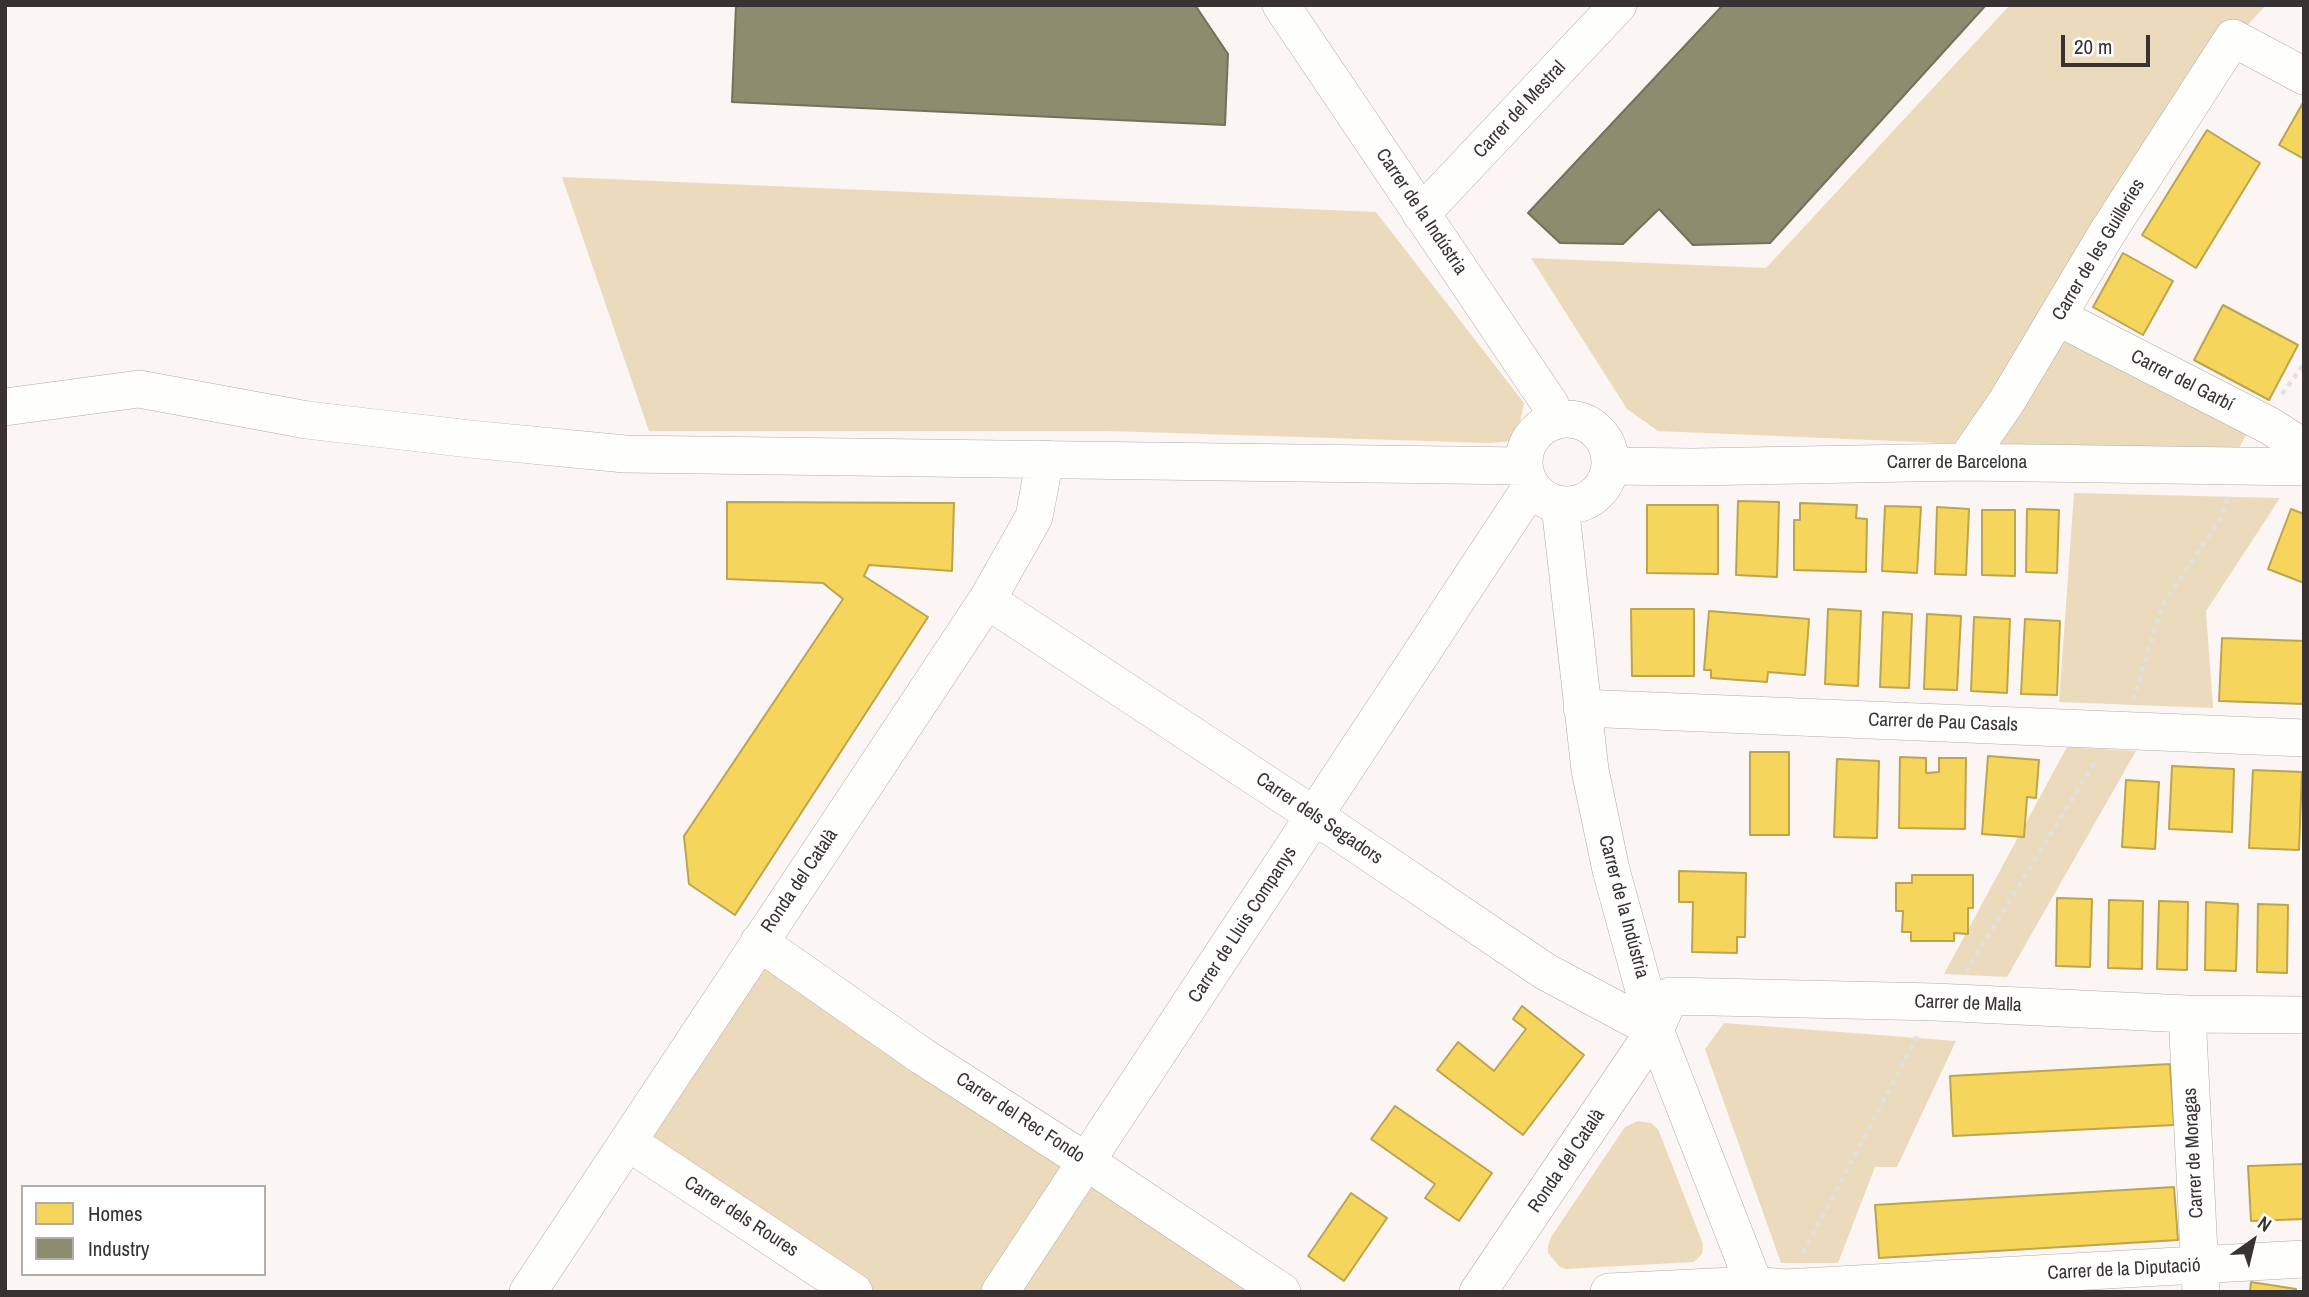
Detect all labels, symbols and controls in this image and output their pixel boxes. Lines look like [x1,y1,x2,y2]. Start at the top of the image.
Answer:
scale bar [2064,21,2153,65]
text: 20 m [2074,32,2112,61]
street label: Carrer del Mestral [1469,57,1571,163]
street label: Carrer de la Indústria [1370,145,1472,279]
street label: Carrer de les Guilleries [2048,175,2150,325]
street label: Carrer del Garbí [2127,345,2237,417]
street label: Carrer de Barcelona [1887,452,2027,474]
street label: Carrer de Pau Casals [1868,709,2018,737]
street label: Carrer dels Segadors [1251,768,1387,870]
street label: Ronda del Català [757,825,843,937]
street label: Carrer de la Indústria [1593,833,1653,981]
street label: Carrer de Lluis Companys [1184,843,1302,1007]
street label: Carrer de Malla [1914,991,2022,1017]
street label: Carrer del Rec Fondo [951,1068,1089,1168]
street label: Carrer de Moragas [2179,1087,2209,1219]
street label: Ronda del Català [1524,1105,1610,1217]
street label: Carrer dels Roures [680,1172,802,1262]
legend [21,1185,266,1276]
text: Homes [88,1199,143,1228]
north arrow [2218,1206,2288,1276]
text: N [2253,1210,2277,1238]
text: Industry [88,1234,149,1263]
street label: Carrer de la Diputació [2047,1255,2201,1285]

